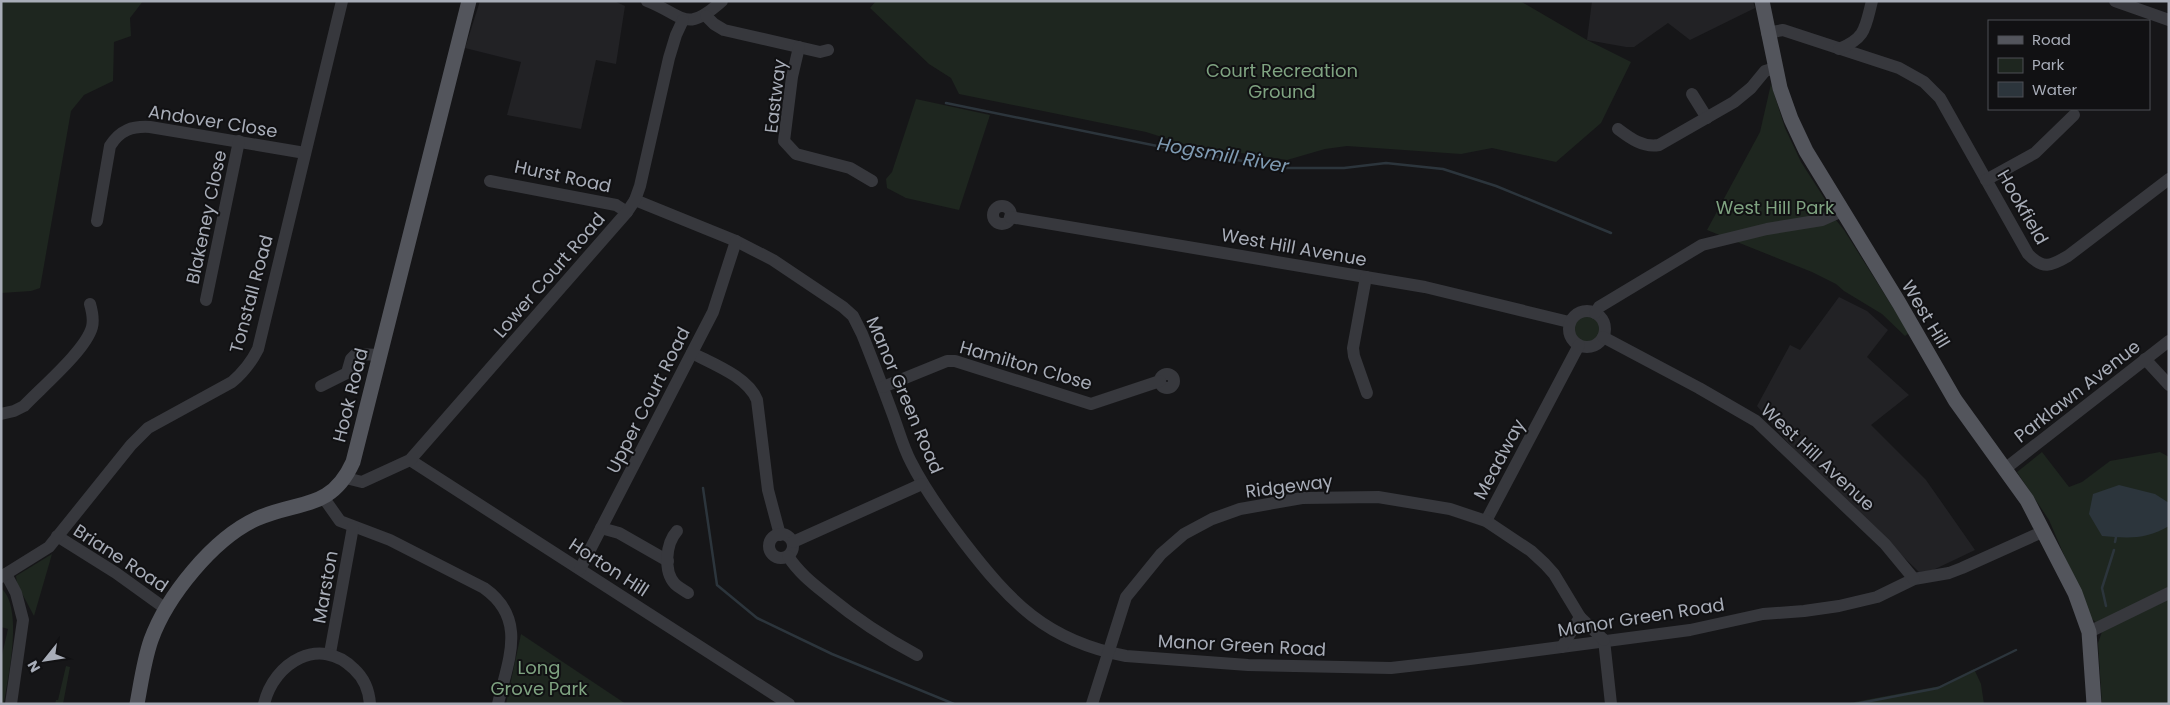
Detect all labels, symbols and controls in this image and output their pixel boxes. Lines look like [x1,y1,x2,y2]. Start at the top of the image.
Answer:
legend [1988,20,2150,110]
text: Road [2032,29,2071,50]
text: Park [2032,54,2064,75]
street label: Eastway [758,58,792,134]
park label: Court Recreation Ground [1206,58,1358,104]
text: Water [2032,79,2078,100]
street label: Andover Close [147,98,279,144]
water label: Hogsmill River [1155,130,1292,180]
street label: Blakeney Close [180,148,232,286]
street label: Hurst Road [512,154,614,198]
street label: Hookfield [1991,165,2055,249]
park label: West Hill Park [1716,195,1835,220]
street label: Lower Court Road [488,207,610,343]
street label: West Hill Avenue [1219,222,1369,272]
street label: Tonstall Road [223,232,279,356]
street label: West Hill [1896,275,1956,353]
street label: Manor Green Road [861,313,949,477]
street label: Upper Court Road [600,323,696,477]
street label: Hamilton Close [957,334,1095,396]
street label: Parklawn Avenue [2009,334,2145,448]
street label: Hook Road [326,345,374,445]
street label: West Hill Avenue [1755,398,1881,516]
street label: Meadway [1467,414,1531,504]
street label: Ridgeway [1244,468,1334,504]
street label: Briane Road [69,518,173,598]
street label: Horton Hill [564,532,654,602]
street label: Marston [306,549,344,625]
street label: Manor Green Road [1556,591,1726,643]
street label: Manor Green Road [1157,628,1327,662]
north arrow [20,635,70,685]
park label: Long Grove Park [491,655,588,701]
text: N [22,657,45,676]

